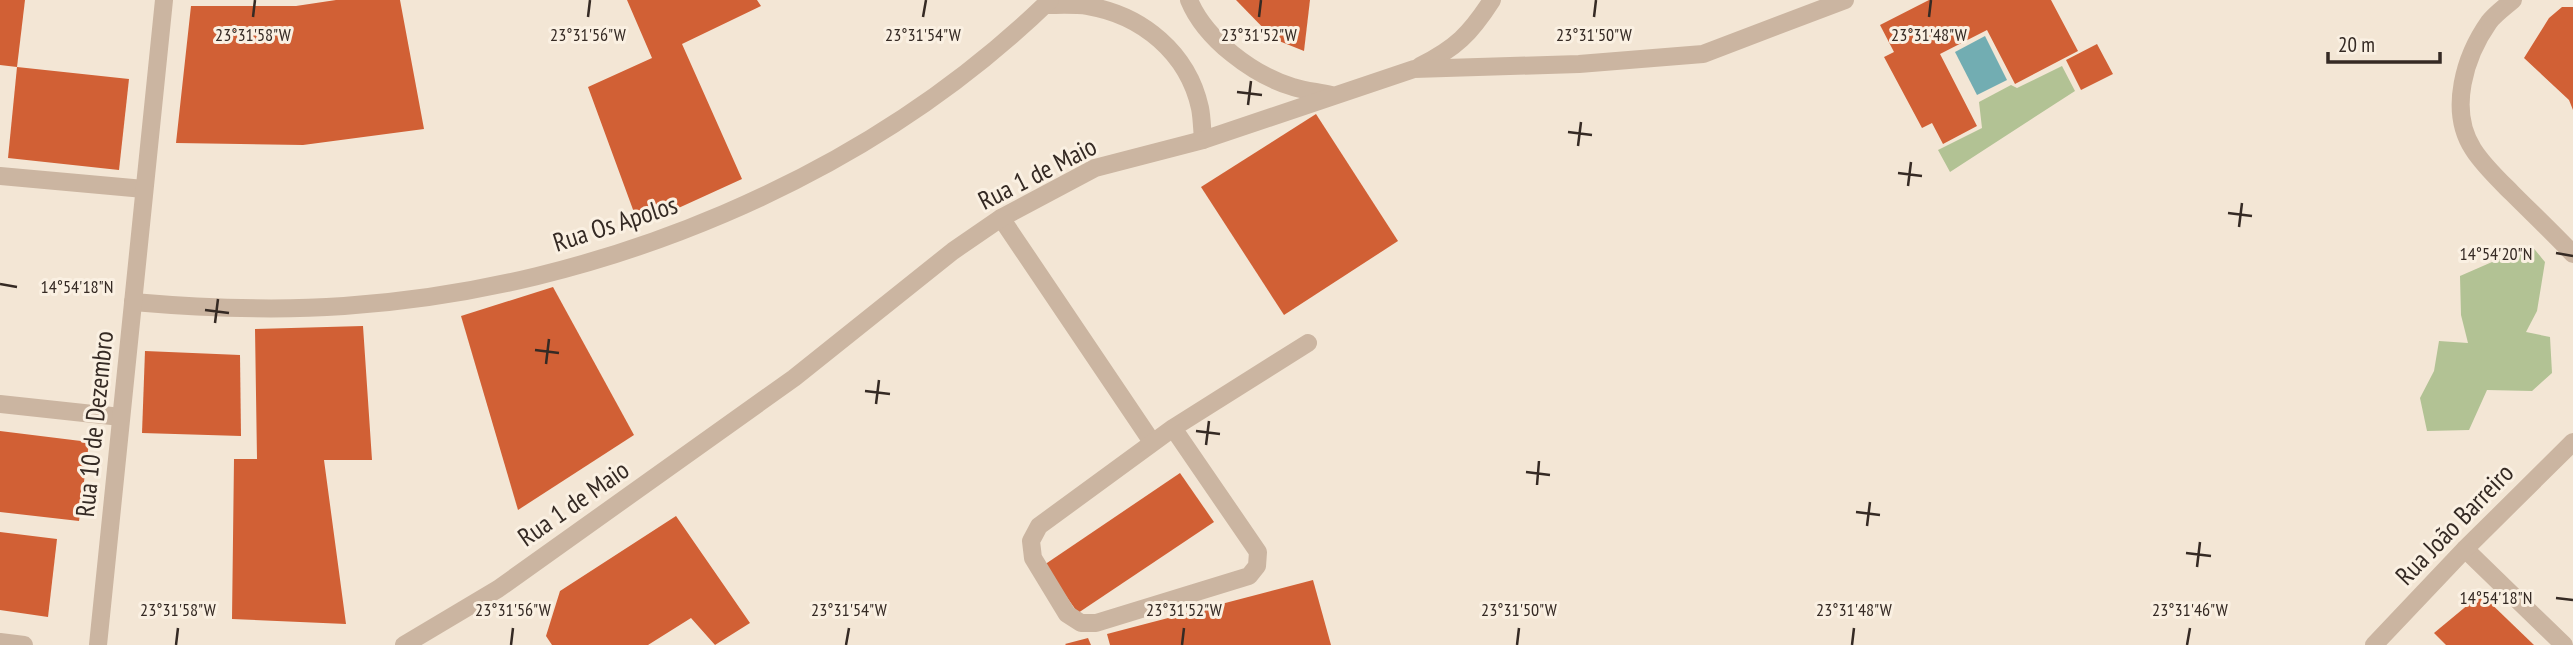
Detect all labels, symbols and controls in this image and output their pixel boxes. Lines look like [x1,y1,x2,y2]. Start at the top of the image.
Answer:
scale bar [2328,21,2440,65]
text: 23°31'58"W [215,23,291,46]
text: 23°31'56"W [550,23,626,46]
text: 23°31'54"W [885,23,961,46]
text: 23°31'52"W [1221,23,1297,46]
text: 23°31'50"W [1556,23,1632,46]
text: 23°31'48"W [1891,23,1967,46]
text: 20 m [2338,31,2375,58]
street label: Rua 1 de Maio [972,129,1102,217]
street label: Rua Os Apolos [549,187,681,259]
text: 14°54'20"N [2460,242,2532,265]
text: 14°54'18"N [41,275,113,298]
street label: Rua 10 de Dezembro [68,329,120,519]
street label: Rua 1 de Maio [511,453,635,553]
street label: Rua João Barreiro [2388,456,2520,592]
text: 14°54'18"N [2460,586,2532,609]
text: 23°31'58"W [140,598,216,621]
text: 23°31'56"W [475,598,551,621]
text: 23°31'54"W [811,598,887,621]
text: 23°31'52"W [1146,598,1222,621]
text: 23°31'50"W [1481,598,1557,621]
text: 23°31'48"W [1816,598,1892,621]
text: 23°31'46"W [2152,598,2228,621]

